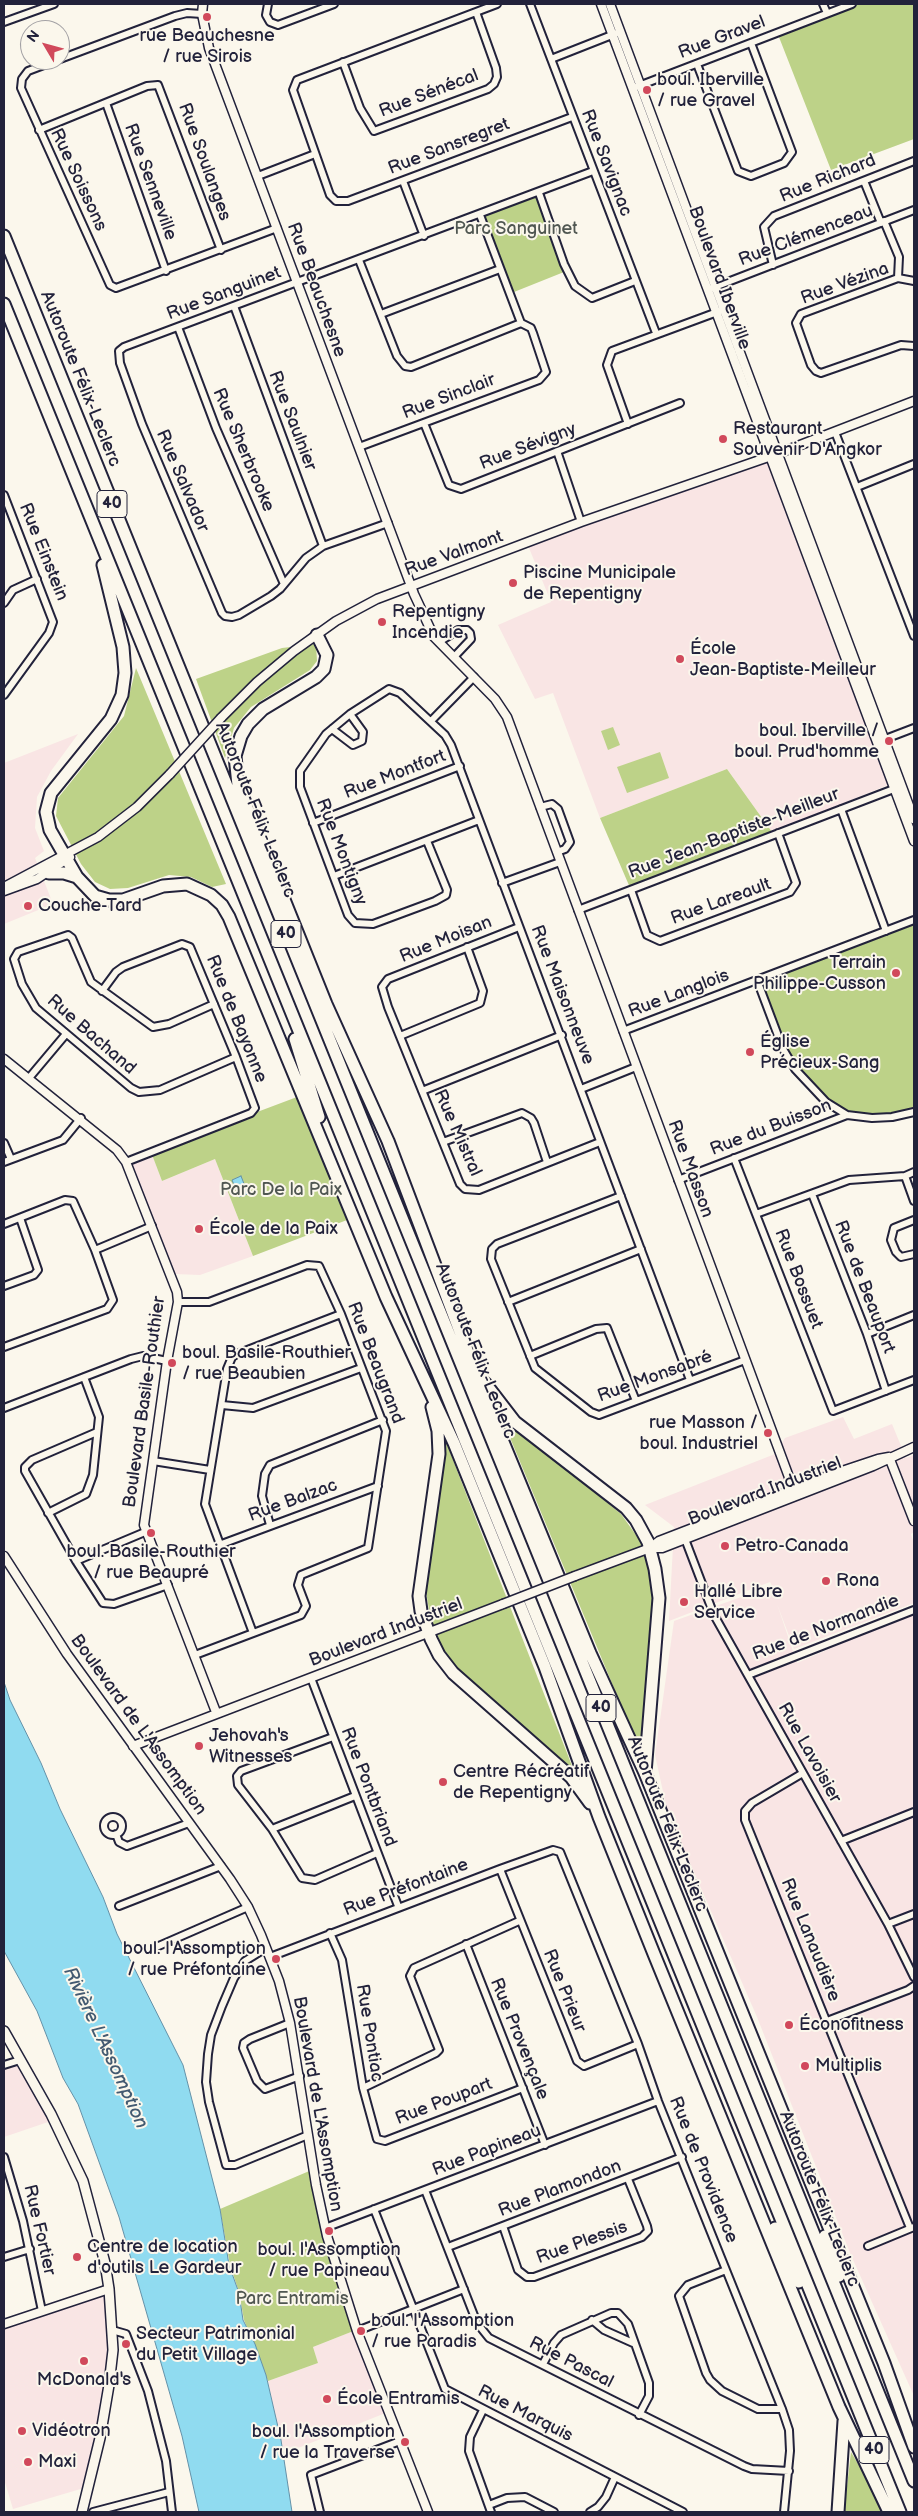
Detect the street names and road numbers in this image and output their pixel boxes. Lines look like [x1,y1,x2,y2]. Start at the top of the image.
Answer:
street label: Rue Gravel [676,12,768,64]
street label: Rue Sénécal [376,65,482,123]
street label: Rue Soulanges [173,100,235,224]
street label: Rue Savignac [576,107,636,219]
street label: Rue Sansregret [385,114,513,180]
street label: Rue Senneville [119,121,181,243]
street label: Rue Soissons [45,125,111,235]
street label: Rue Richard [777,150,879,208]
street label: Rue Clémenceau [736,200,876,272]
street label: Boulevard Iberville [683,203,755,353]
street label: Rue Beauchesne [282,220,350,360]
street label: Rue Vézina [798,258,892,310]
street label: Rue Sanguinet [164,262,284,326]
street label: Autoroute Félix-Leclerc [35,288,125,470]
street label: Rue Saulnier [263,368,321,474]
street label: Rue Sinclair [399,369,499,425]
street label: Rue Sherbrooke [207,385,279,515]
street label: Rue Sévigny [477,419,579,475]
street label: Rue Salvador [151,427,213,535]
road number: 40 [97,490,127,518]
street label: Rue Einstein [14,500,72,604]
street label: Rue Valmont [402,526,506,582]
street label: Autoroute Félix-Leclerc [210,719,300,901]
street label: Rue Montfort [341,746,449,804]
street label: Rue Jean-Baptiste-Meilleur [625,784,843,884]
street label: Rue Montigny [311,796,371,908]
street label: Rue Lareault [668,874,774,930]
street label: Rue Moisan [397,912,495,968]
road number: 40 [271,921,301,948]
street label: Rue Maisonneuve [525,922,599,1068]
street label: Rue de Bayonne [201,952,271,1086]
street label: Rue Langlois [626,965,732,1023]
street label: Rue Bachand [42,990,140,1080]
street label: Rue Mistral [428,1086,486,1180]
street label: Rue du Buisson [707,1095,835,1161]
street label: Rue Masson [662,1117,718,1221]
street label: Rue de Beauport [829,1218,899,1356]
street label: Rue Bossuet [769,1226,827,1332]
street label: Autoroute Félix-Leclerc [430,1260,520,1442]
street label: Boulevard Basile-Routhier [119,1295,171,1509]
street label: Rue Beaugrand [342,1299,408,1427]
street label: Rue Monsabré [595,1346,715,1408]
street label: Boulevard Industriel [685,1453,845,1531]
street label: Rue Balzac [246,1475,340,1527]
street label: Rue de Normandie [750,1590,902,1666]
street label: Boulevard Industriel [306,1594,466,1672]
street label: Boulevard de L'Assomption [65,1630,211,1820]
road number: 40 [586,1695,616,1722]
street label: Rue Lavoisier [773,1699,845,1807]
street label: Rue Pontbriand [335,1724,401,1850]
street label: Autoroute Félix-Leclerc [622,1733,712,1915]
street label: Rue Préfontaine [340,1854,472,1922]
street label: Rue Lanaudière [775,1875,845,2005]
street label: Rue Prieur [538,1946,590,2036]
street label: Rue Provençale [485,1975,553,2103]
street label: Rue Pontiac [351,1982,387,2084]
street label: Boulevard de L'Assomption [287,1995,347,2213]
street label: Rue Poupart [393,2074,495,2130]
street label: Rue de Providence [664,2094,742,2246]
street label: Autoroute Félix-Leclerc [774,2108,864,2290]
street label: Rue Papineau [430,2120,544,2182]
street label: Rue Plamondon [496,2156,624,2222]
street label: Rue Fortier [18,2183,60,2277]
street label: Rue Plessis [534,2217,630,2269]
street label: Rue Pascal [525,2333,617,2393]
street label: Rue Marquis [474,2381,576,2447]
road number: 40 [859,2436,889,2464]

